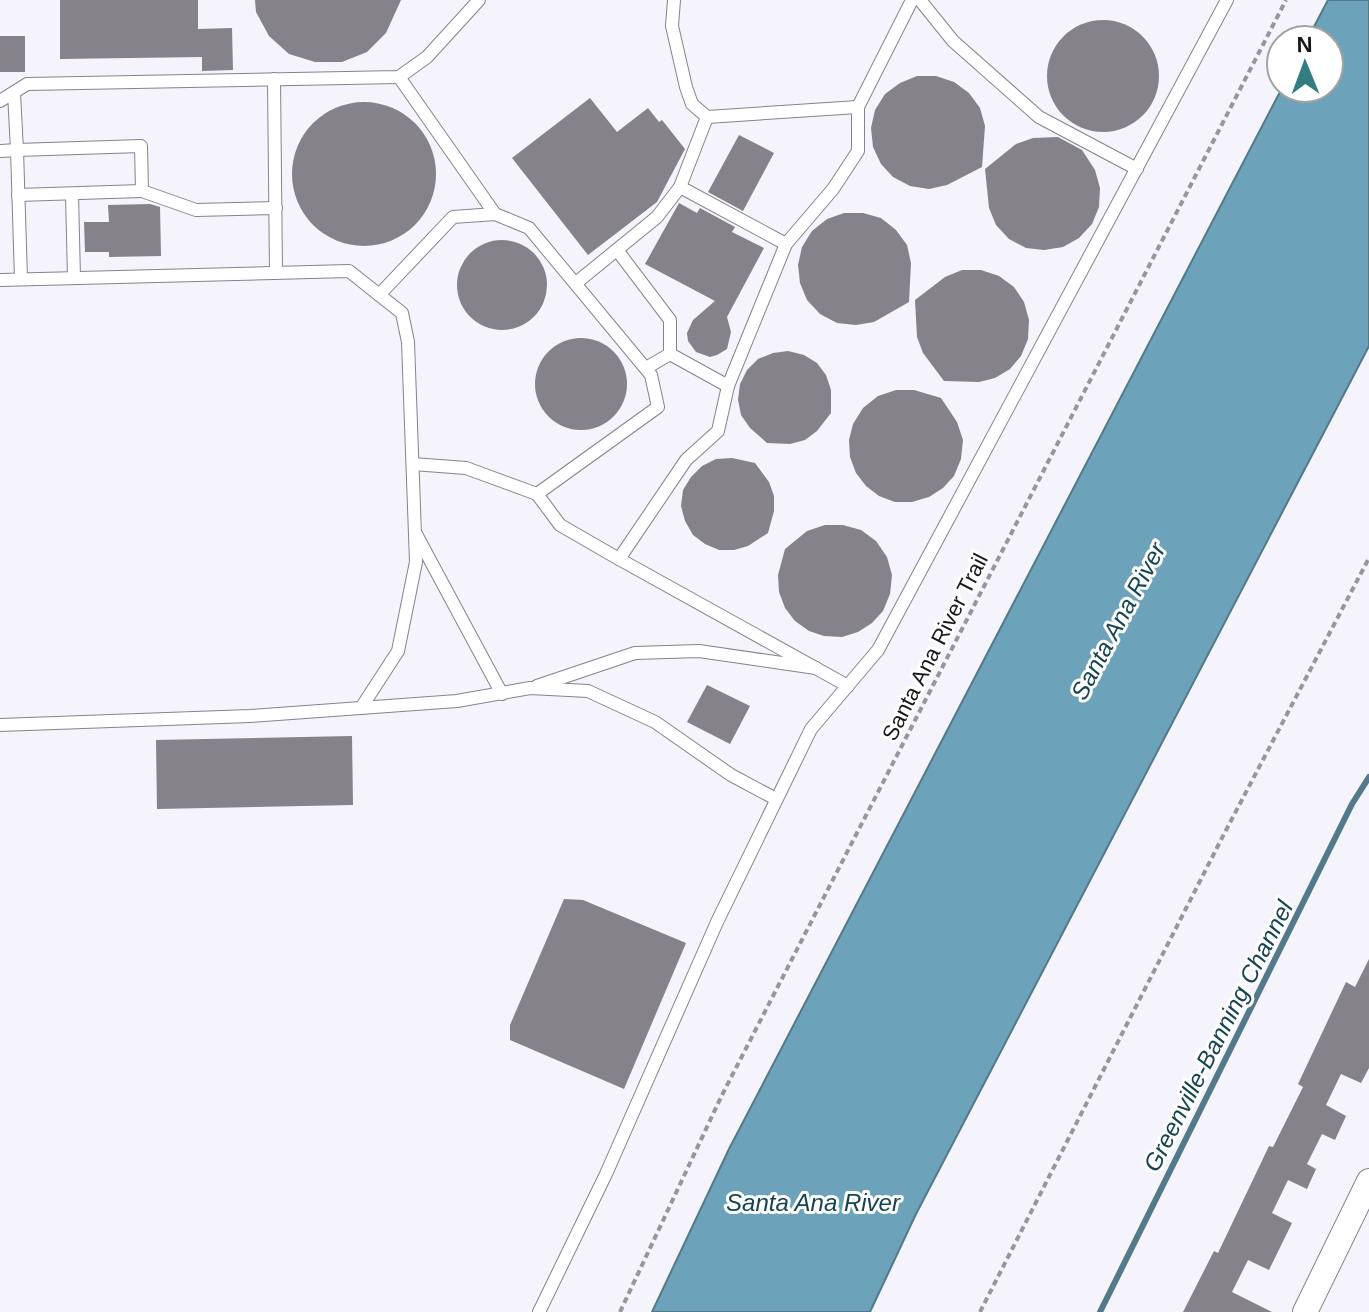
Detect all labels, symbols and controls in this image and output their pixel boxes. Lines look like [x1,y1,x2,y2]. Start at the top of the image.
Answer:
north arrow [1265,24,1345,104]
text: N [1296,32,1313,57]
water label: Santa Ana River [1065,537,1171,704]
street label: Santa Ana River Trail [877,549,993,745]
water label: Greenville-Banning Channel [1138,896,1298,1176]
water label: Santa Ana River [726,1189,901,1216]

